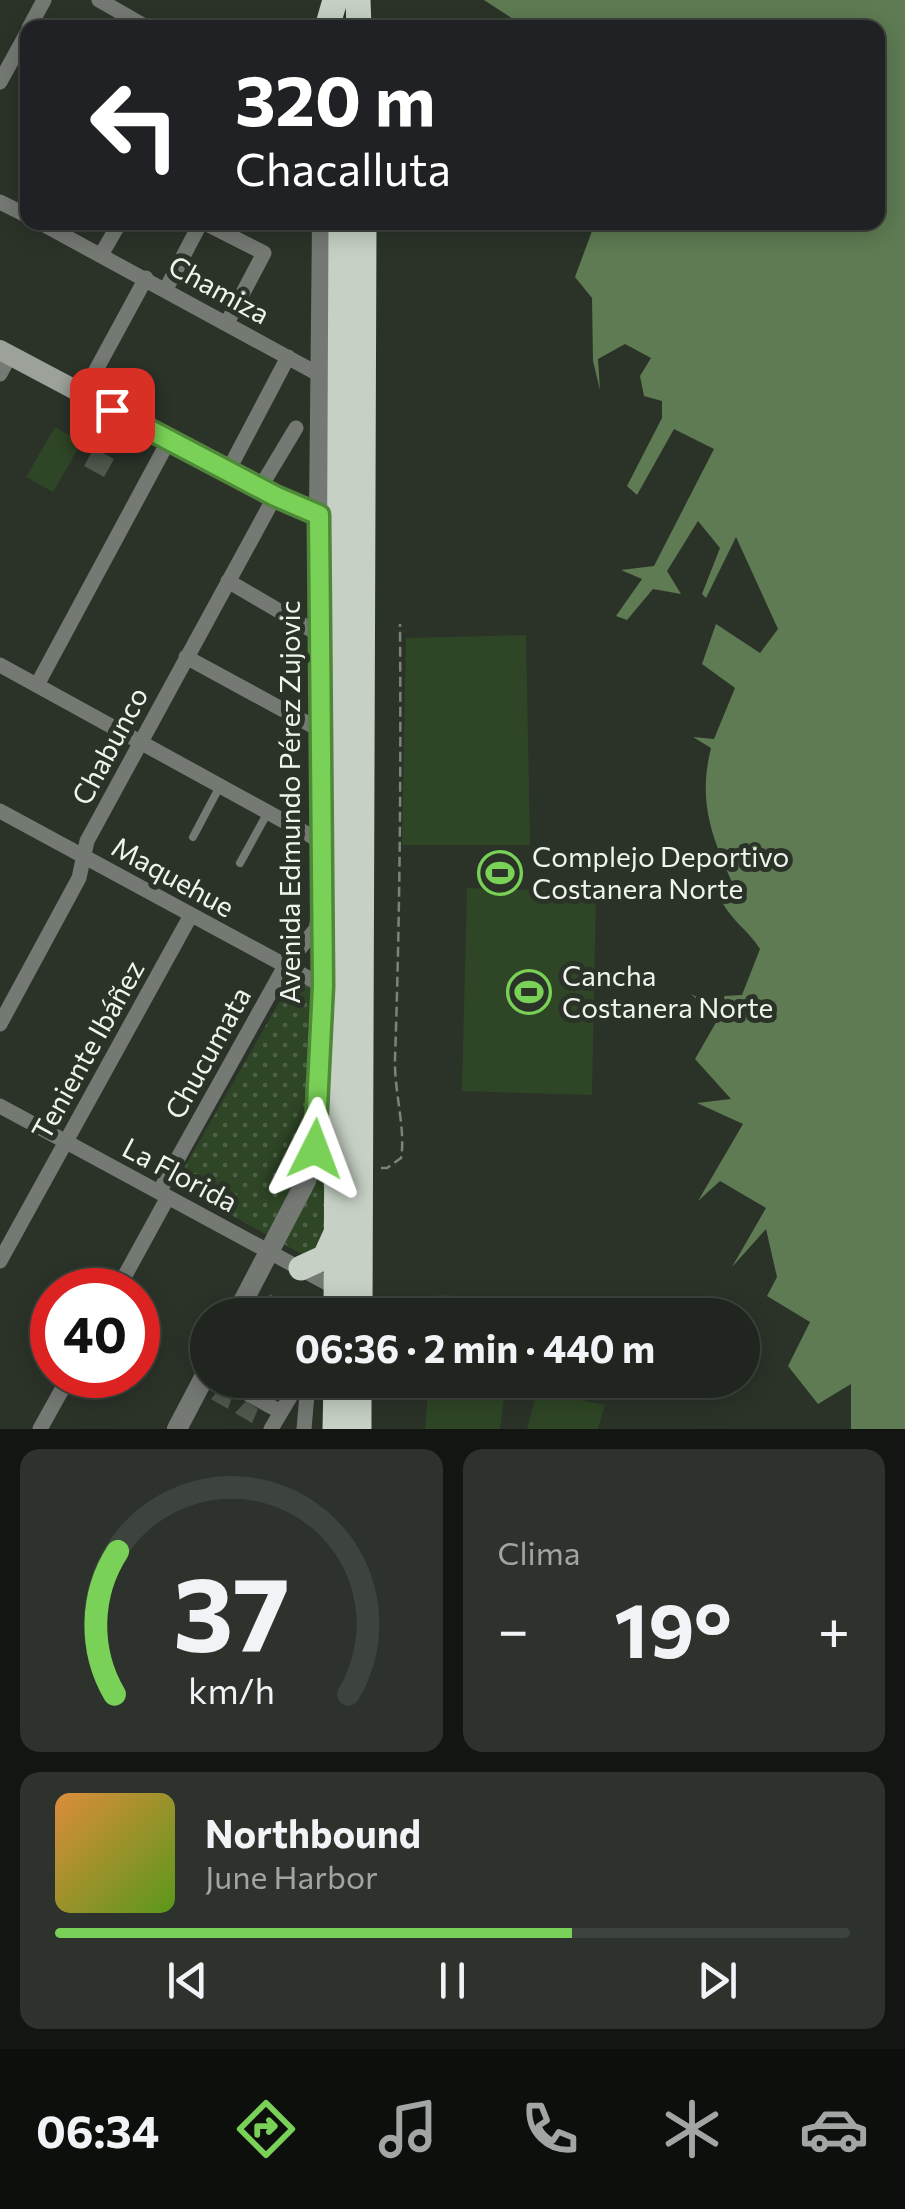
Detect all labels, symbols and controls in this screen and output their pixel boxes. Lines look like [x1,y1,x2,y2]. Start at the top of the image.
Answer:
text: 320 m [235,55,436,140]
icon: left [70,60,200,190]
text: Chacalluta [235,140,451,195]
street label: Chamiza [163,248,276,331]
pin [70,368,155,453]
icon: arrive [85,383,140,438]
street label: Avenida Edmundo Pérez Zujovic [272,600,306,1004]
street label: Chabunco [64,681,154,810]
street label: Maquehue [106,829,241,924]
place label: Complejo Deportivo Costanera Norte [532,839,789,905]
sports icon: Complejo Deportivo Costanera Norte [477,850,523,896]
street label: Teniente Ibáñez [24,954,150,1145]
place label: Cancha Costanera Norte [562,958,773,1024]
sports icon: Cancha Costanera Norte [506,969,552,1015]
street label: Chucumata [157,981,257,1124]
position arrow [263,1097,367,1201]
street label: La Florida [117,1130,244,1219]
speed limit sign: 40 [30,1268,160,1398]
text: 06:36 · 2 min · 440 m [295,1324,655,1371]
text: Clima [498,1532,580,1572]
text: 37 [173,1546,290,1673]
text: 19° [614,1582,732,1673]
text: − [498,1594,529,1661]
text: + [818,1594,850,1661]
text: km/h [188,1668,275,1711]
text: Northbound [205,1809,421,1856]
text: June Harbor [205,1856,378,1896]
icon: previous [160,1953,215,2008]
icon: pause [425,1953,480,2008]
icon: next [690,1953,745,2008]
icon: directions [231,2094,301,2164]
icon: music [373,2094,443,2164]
icon: phone [515,2094,585,2164]
icon: climate [657,2094,727,2164]
icon: car [799,2094,869,2164]
text: 06:34 [36,2102,159,2157]

